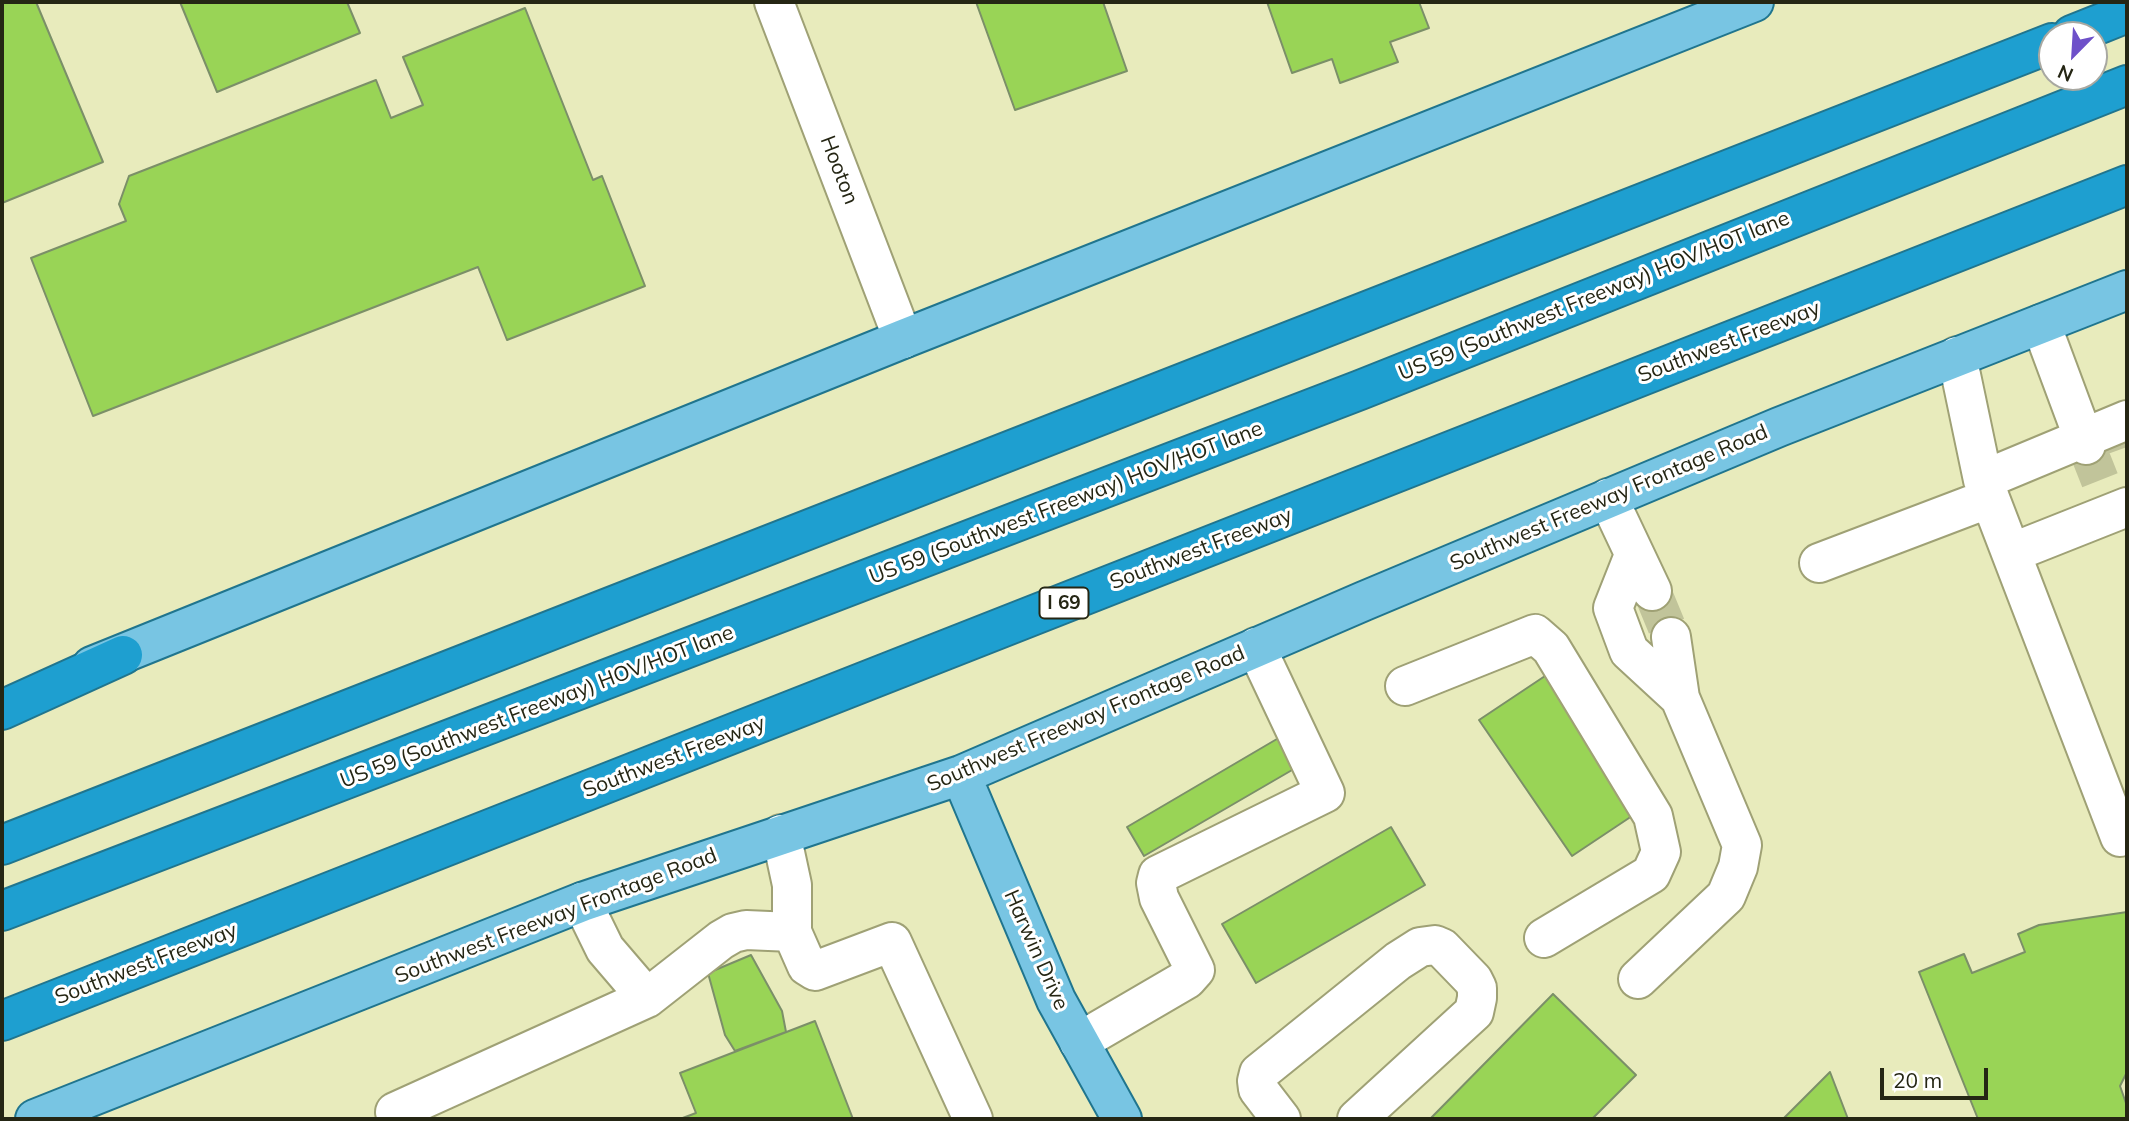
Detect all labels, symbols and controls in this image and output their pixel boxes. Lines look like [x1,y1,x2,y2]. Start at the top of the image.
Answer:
north arrow [2038,21,2108,91]
text: N [2054,59,2077,87]
street label: Hooton [814,132,864,208]
street label: US 59 (Southwest Freeway) HOV/HOT lane [1395,206,1793,386]
street label: Southwest Freeway [1634,296,1824,388]
street label: US 59 (Southwest Freeway) HOV/HOT lane [866,416,1266,590]
street label: Southwest Freeway Frontage Road [1446,419,1772,577]
street label: Southwest Freeway [1106,503,1296,595]
road number: I 69 [1040,588,1088,618]
street label: US 59 (Southwest Freeway) HOV/HOT lane [337,620,737,794]
street label: Southwest Freeway Frontage Road [923,640,1249,798]
street label: Southwest Freeway [579,711,769,803]
street label: Southwest Freeway Frontage Road [391,843,721,989]
street label: Harwin Drive [998,886,1074,1014]
street label: Southwest Freeway [51,918,241,1010]
scale bar [1884,1054,1993,1098]
text: 20 m [1893,1067,1942,1093]

